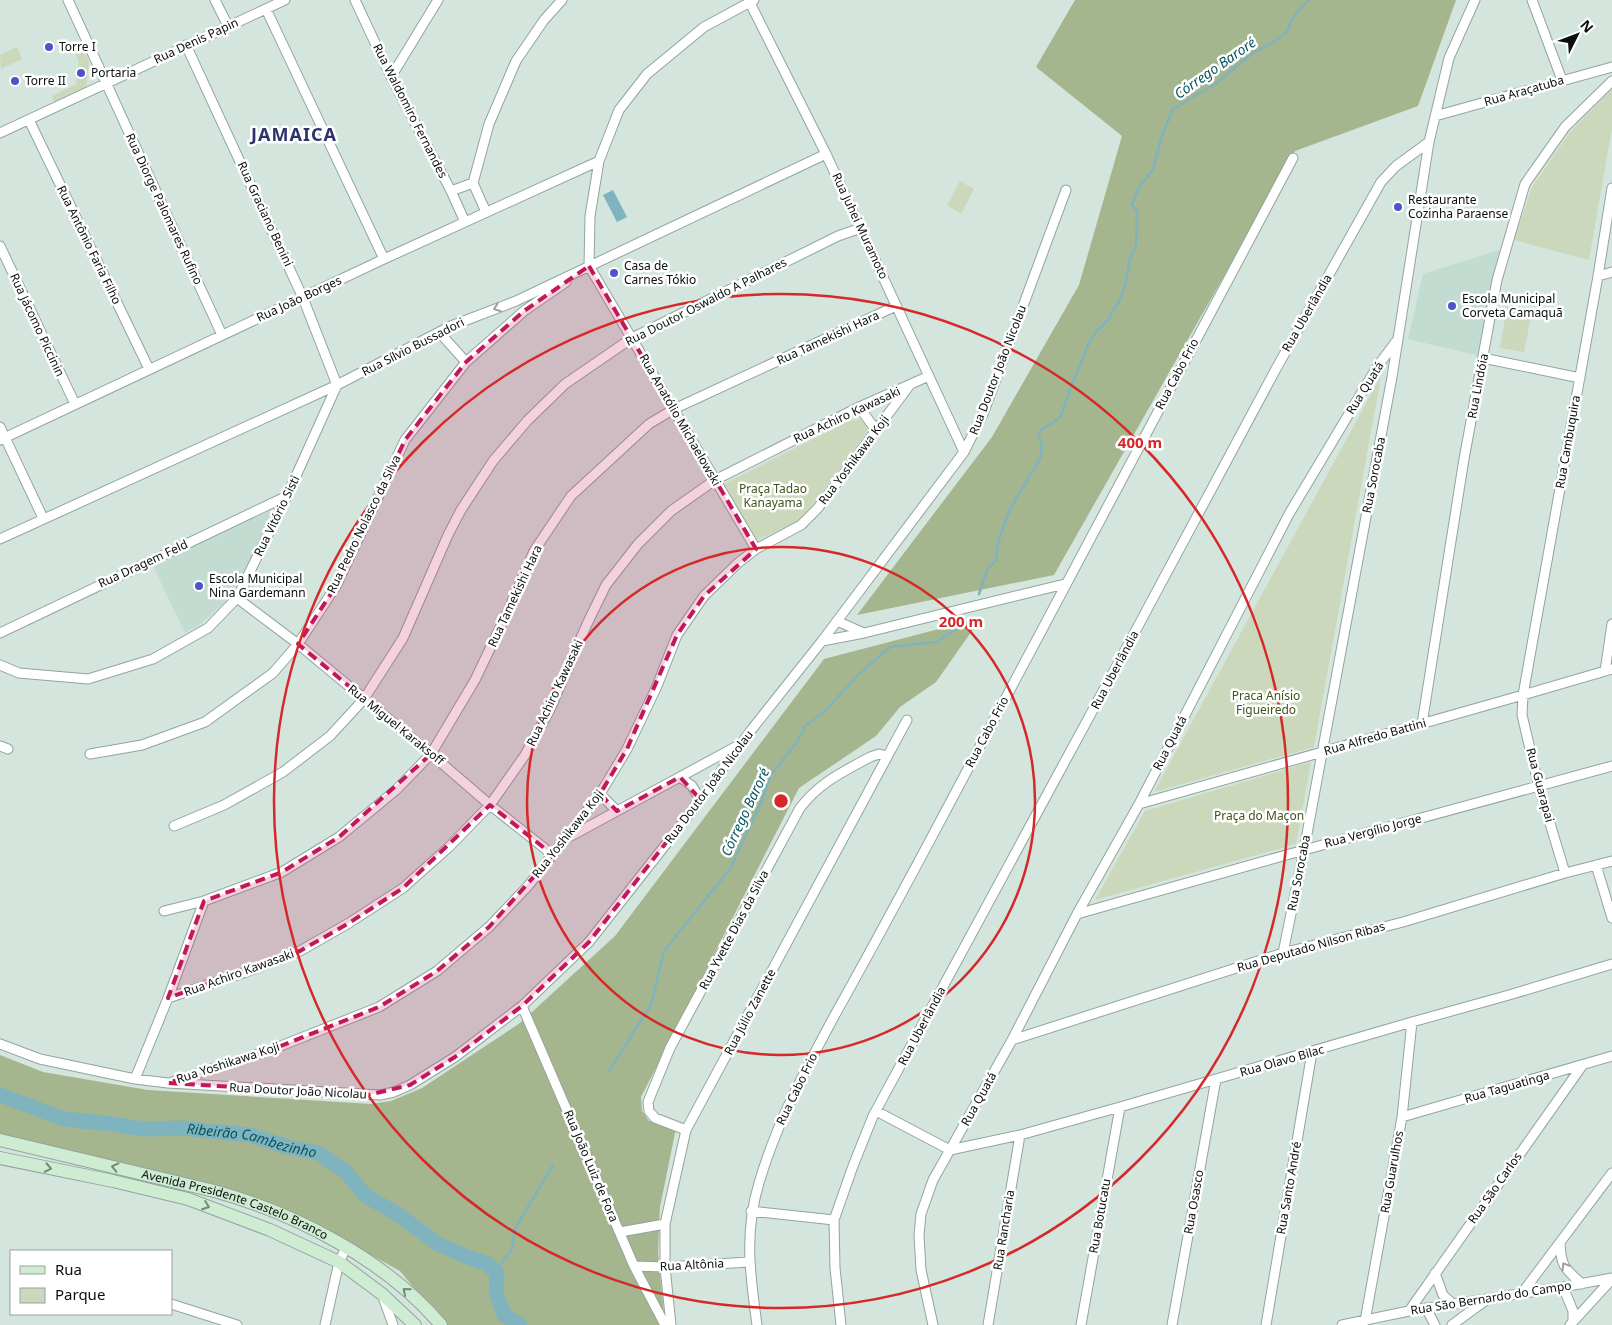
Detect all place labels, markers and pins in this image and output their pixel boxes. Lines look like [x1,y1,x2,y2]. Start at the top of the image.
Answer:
place label: Torre I [59,38,96,55]
marker: Torre I [43,41,55,53]
place label: Portaria [91,64,136,81]
marker: Portaria [75,67,87,79]
place label: Torre II [25,72,66,89]
marker: Torre II [9,75,21,87]
place label: Restaurante Cozinha Paraense [1408,191,1509,222]
marker: Restaurante Cozinha Paraense [1392,201,1404,213]
place label: Casa de Carnes Tókio [624,257,696,288]
marker: Casa de Carnes Tókio [608,267,620,279]
place label: Escola Municipal Corveta Camaquã [1462,290,1563,321]
marker: Escola Municipal Corveta Camaquã [1446,300,1458,312]
place label: Escola Municipal Nina Gardemann [209,570,306,601]
marker: Escola Municipal Nina Gardemann [193,580,205,592]
centre of rings [772,792,790,810]

